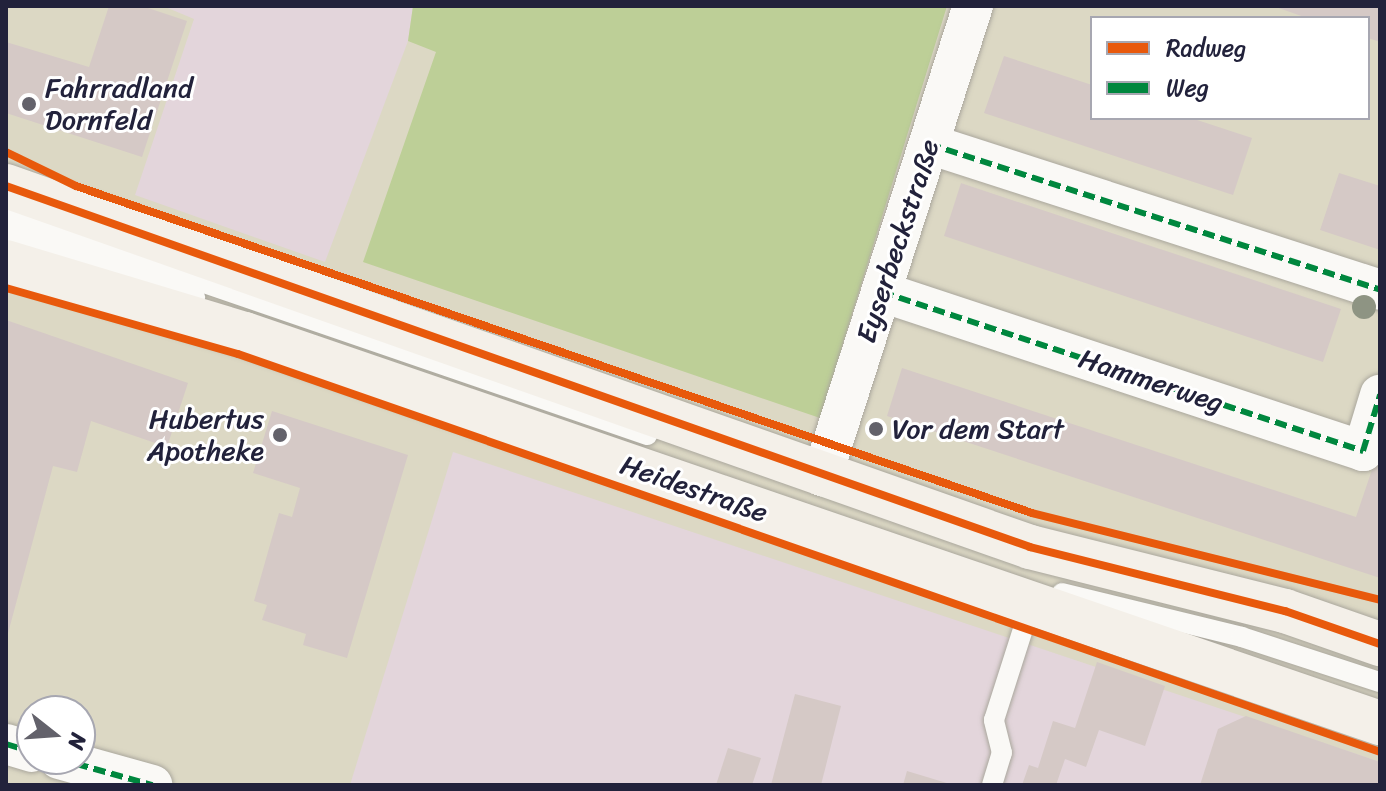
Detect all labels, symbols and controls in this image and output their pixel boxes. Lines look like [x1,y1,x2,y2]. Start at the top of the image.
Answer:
legend [1090,16,1370,120]
text: Radweg [1166,27,1246,69]
text: Weg [1166,67,1209,109]
place label: Fahrradland Dornfeld [45,71,193,137]
marker: Fahrradland Dornfeld [20,95,38,113]
street label: Eyserbeckstraße [849,135,947,347]
street label: Hammerweg [1075,342,1227,420]
place label: Hubertus Apotheke [147,402,264,468]
place label: Vor dem Start [892,412,1064,446]
marker: Vor dem Start [867,420,885,438]
marker: Hubertus Apotheke [271,426,289,444]
street label: Heidestraße [616,448,772,530]
north arrow [16,695,96,775]
text: N [57,729,98,755]

